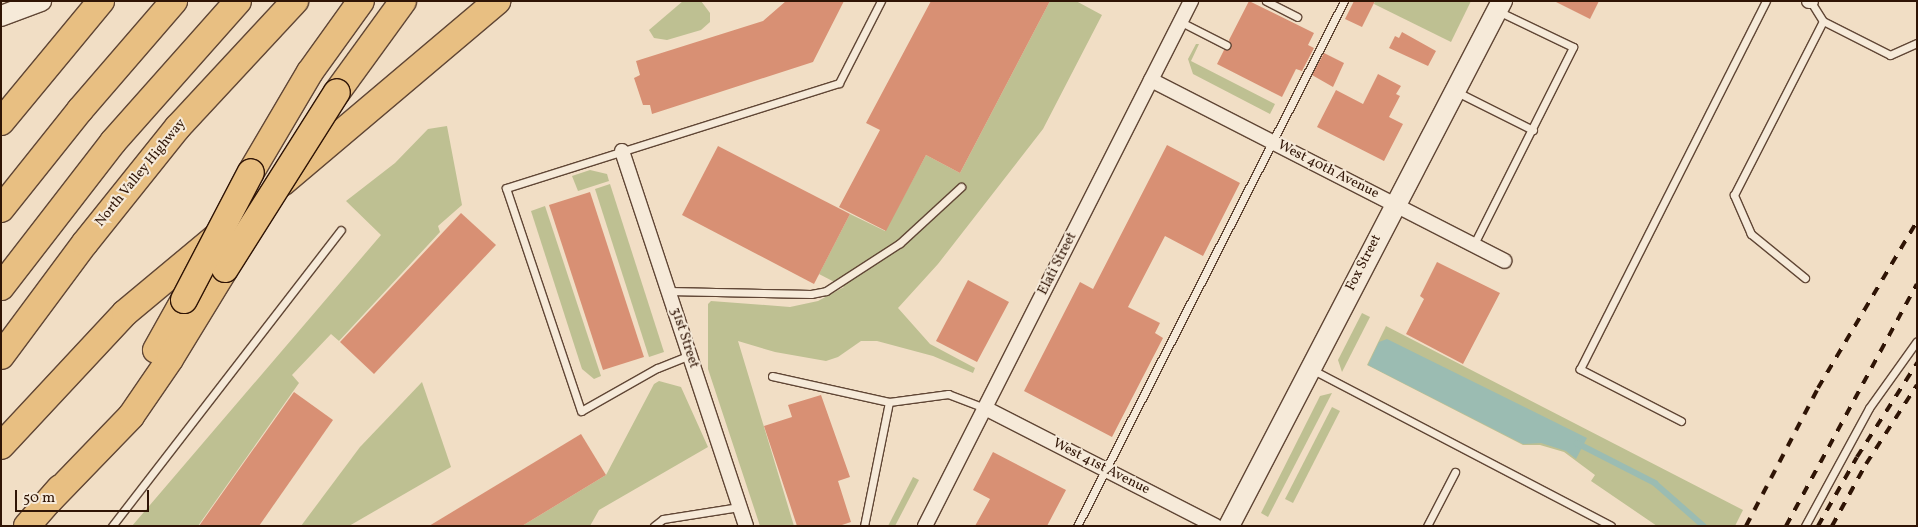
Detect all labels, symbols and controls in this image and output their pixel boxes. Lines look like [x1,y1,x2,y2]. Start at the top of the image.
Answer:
street label: North Valley Highway [92,115,190,231]
street label: West 40th Avenue [1274,137,1382,203]
street label: Elati Street [1035,230,1081,298]
street label: Fox Street [1343,232,1385,294]
street label: 31st Street [666,305,702,371]
street label: West 41st Avenue [1050,435,1152,499]
scale bar [18,480,151,512]
text: 50 m [23,488,55,509]

